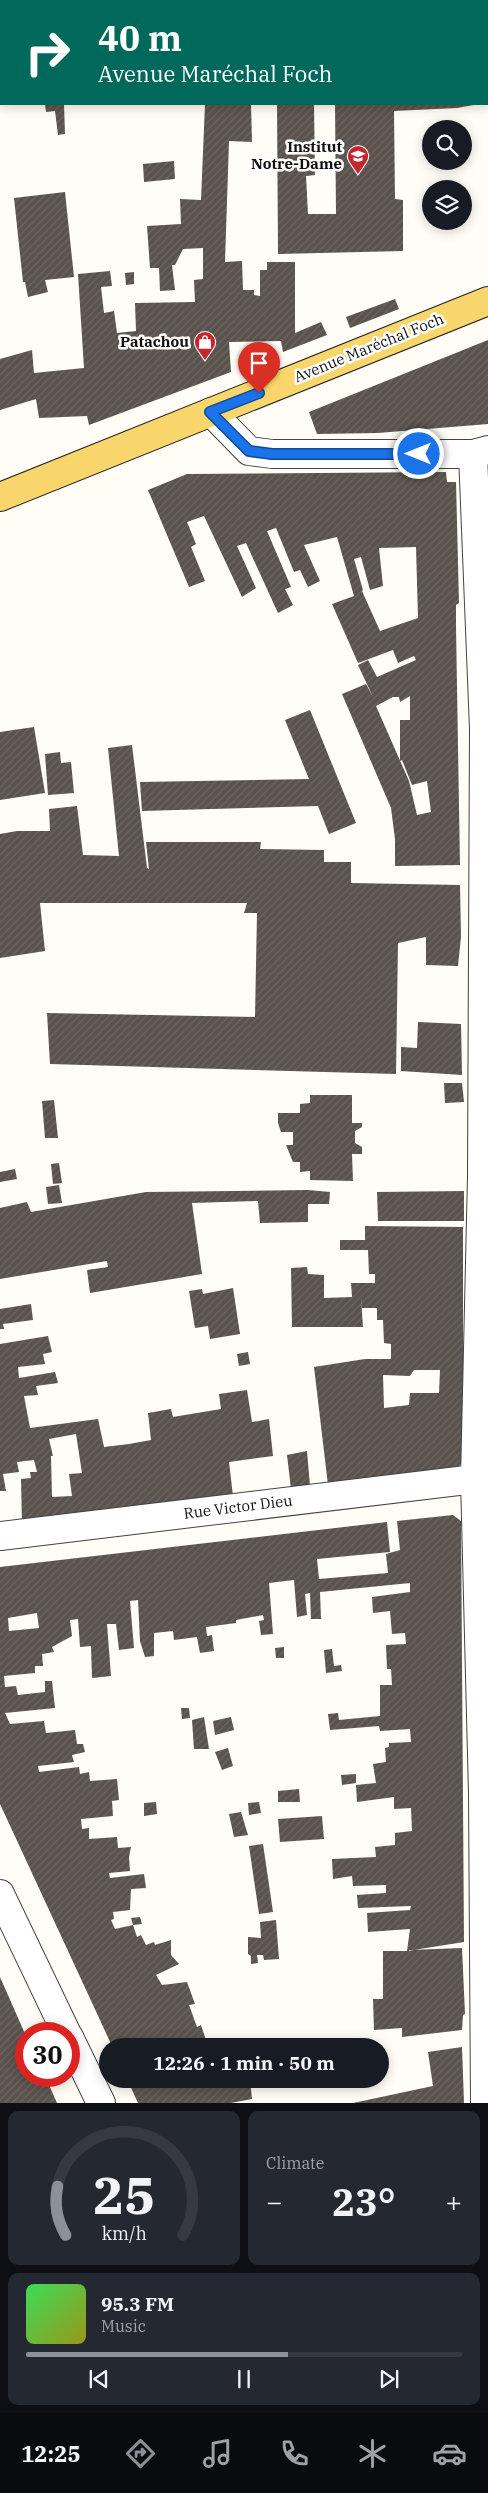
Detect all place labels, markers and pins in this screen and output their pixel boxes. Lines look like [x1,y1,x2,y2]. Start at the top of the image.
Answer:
place label: Institut Notre-Dame [251,137,342,173]
school or university icon: Institut Notre-Dame [346,144,370,175]
shop icon: Patachou [193,330,217,361]
place label: Patachou [120,332,189,351]
pin [238,342,280,393]

